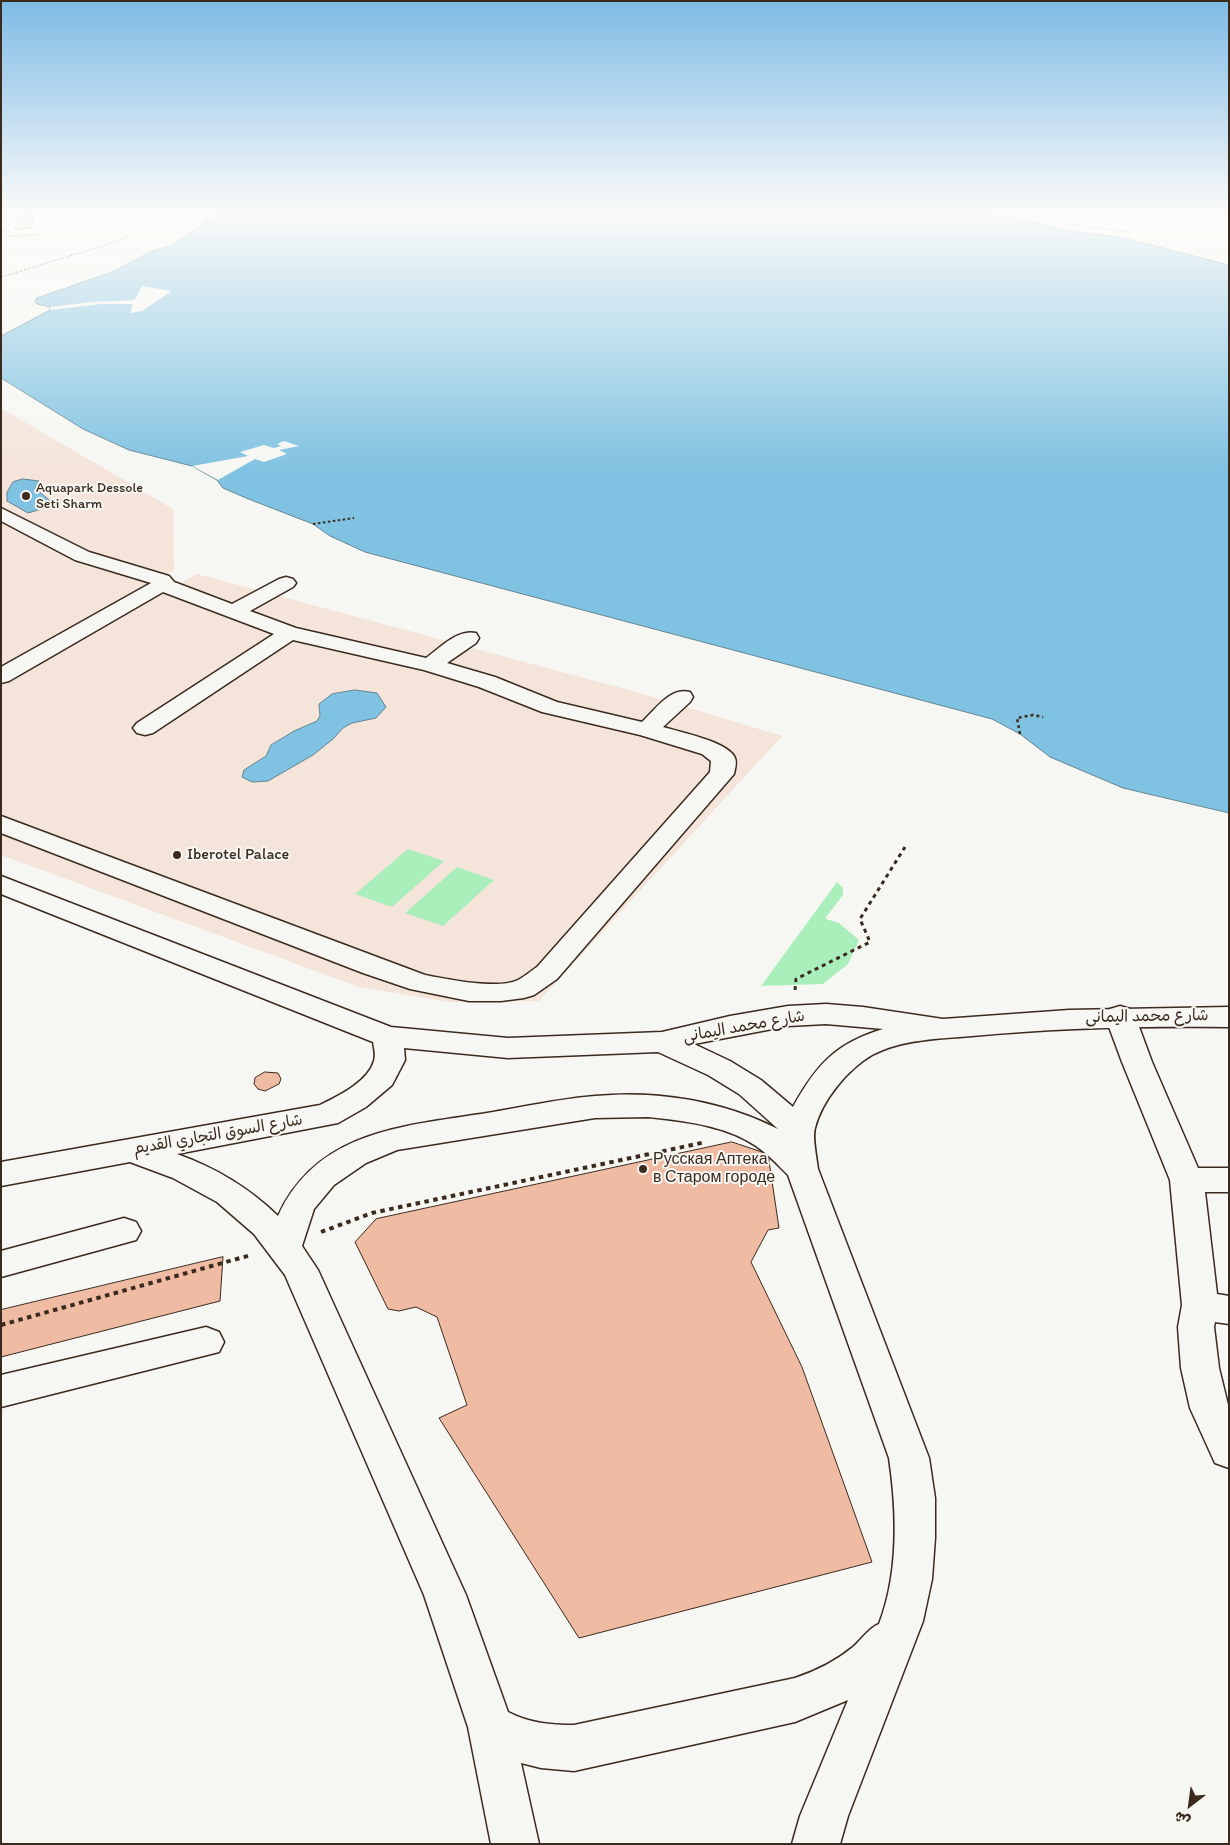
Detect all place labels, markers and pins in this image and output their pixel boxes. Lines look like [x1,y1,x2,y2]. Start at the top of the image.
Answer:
place label: Aquapark Dessole Seti Sharm [36,480,143,512]
marker: Aquapark Dessole Seti Sharm [20,490,32,502]
place label: Iberotel Palace [187,845,289,865]
marker: Iberotel Palace [171,849,183,861]
place label: Русская Аптека в Старом городе [653,1150,775,1188]
marker: Русская Аптека в Старом городе [637,1163,649,1175]

